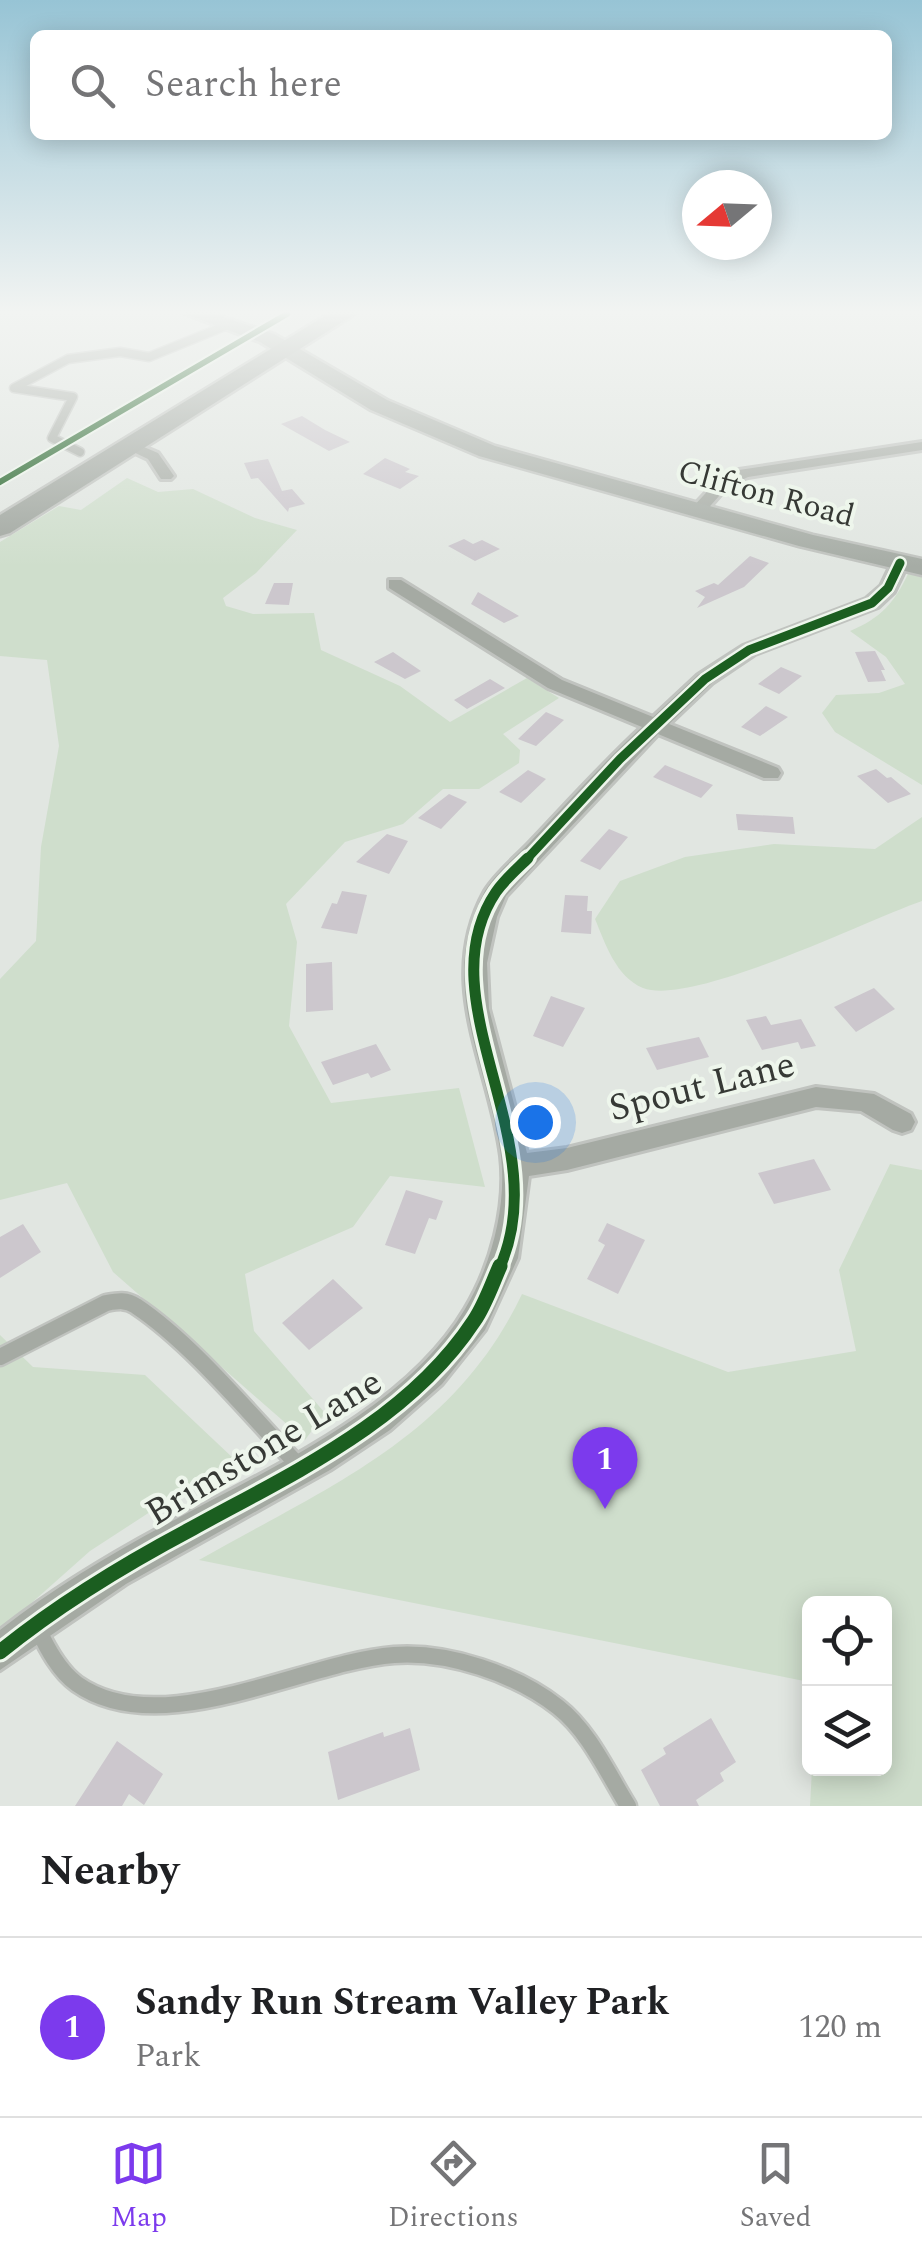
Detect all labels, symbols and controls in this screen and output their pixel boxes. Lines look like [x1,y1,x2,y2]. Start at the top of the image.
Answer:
search box [30,30,892,140]
text: Search here [145,56,342,114]
icon: search [65,58,120,113]
north arrow [682,170,772,260]
street label: Clifton Road [672,447,860,541]
street label: Spout Lane [603,1036,801,1138]
your location [510,1097,561,1148]
street label: Brimstone Lane [134,1354,394,1542]
pin: 1 [572,1426,638,1509]
map controls [802,1596,892,1776]
button: locate [802,1596,892,1686]
button: layers [802,1686,892,1776]
text: Nearby [40,1840,179,1903]
text: Sandy Run Stream Valley Park [135,1974,669,2032]
text: 1 [64,2003,81,2052]
text: 120 m [798,2003,882,2052]
text: Park [135,2032,201,2081]
tab: Map [111,2136,167,2239]
tab: Directions [388,2136,519,2239]
tab: Saved [740,2136,811,2239]

